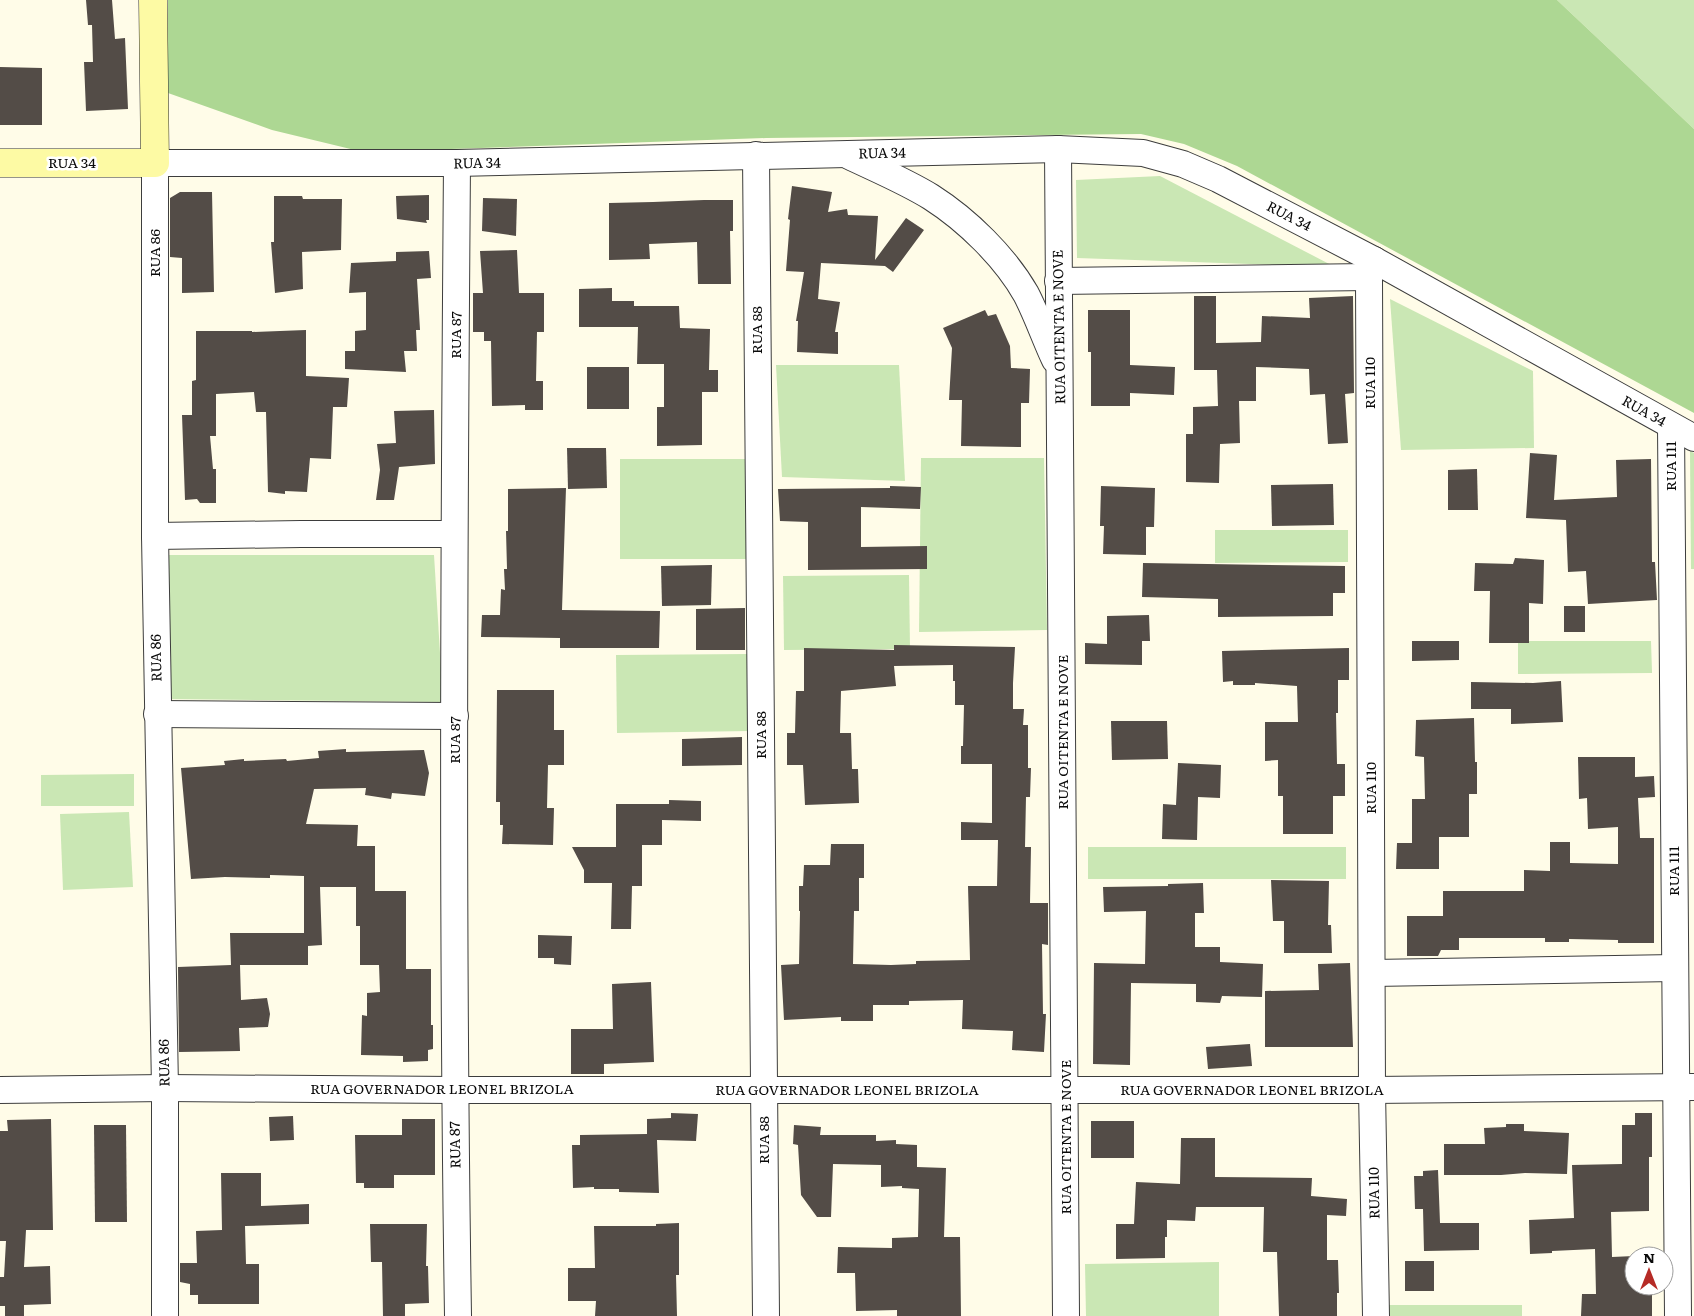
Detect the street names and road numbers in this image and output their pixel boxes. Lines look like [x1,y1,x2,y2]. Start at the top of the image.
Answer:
street label: RUA 34 [858,142,906,162]
street label: RUA 34 [48,152,96,172]
street label: RUA 34 [453,152,501,172]
street label: RUA 34 [1264,195,1316,235]
street label: RUA 86 [144,229,164,277]
street label: RUA OITENTA E NOVE [1047,249,1069,405]
street label: RUA 88 [746,306,766,354]
street label: RUA 87 [445,311,465,359]
street label: RUA 110 [1359,357,1379,409]
street label: RUA 34 [1619,390,1671,431]
street label: RUA 111 [1660,441,1680,491]
street label: RUA 86 [145,633,165,682]
street label: RUA OITENTA E NOVE [1052,655,1072,809]
street label: RUA 88 [750,711,770,759]
street label: RUA 87 [444,716,464,764]
street label: RUA 110 [1360,762,1380,814]
street label: RUA 111 [1663,846,1683,896]
street label: RUA 86 [153,1038,173,1087]
street label: RUA OITENTA E NOVE [1055,1060,1075,1214]
street label: RUA GOVERNADOR LEONEL BRIZOLA [310,1078,574,1098]
street label: RUA GOVERNADOR LEONEL BRIZOLA [715,1079,979,1099]
street label: RUA GOVERNADOR LEONEL BRIZOLA [1120,1079,1384,1099]
street label: RUA 88 [753,1116,773,1164]
street label: RUA 87 [444,1121,464,1169]
street label: RUA 110 [1363,1167,1383,1219]

